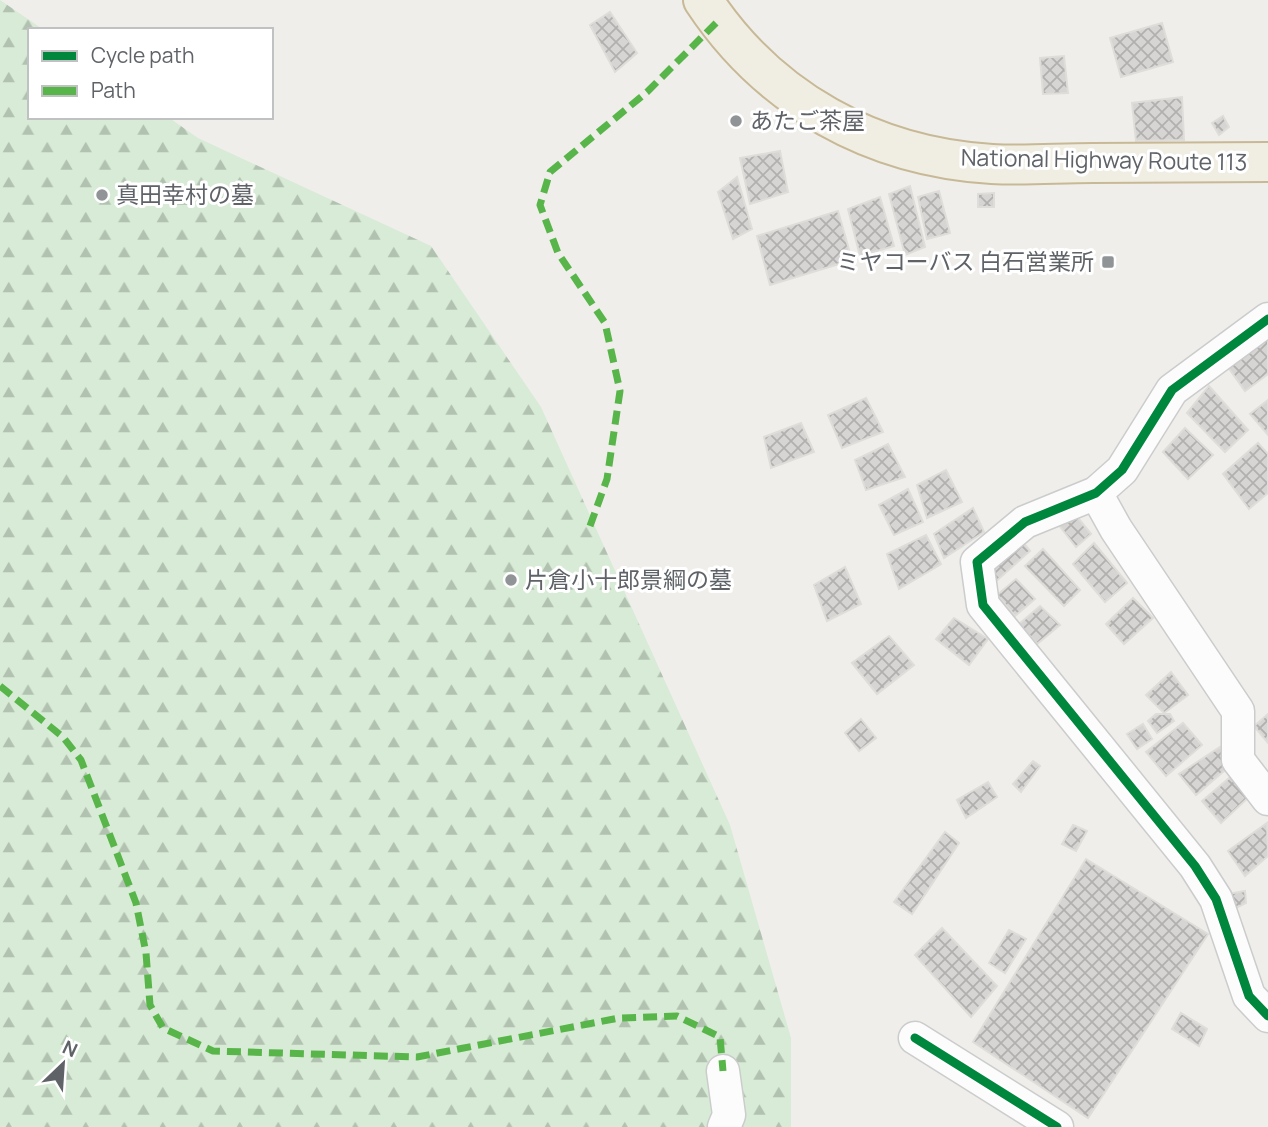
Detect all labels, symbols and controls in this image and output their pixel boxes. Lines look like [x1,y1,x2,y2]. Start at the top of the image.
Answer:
legend [28,28,273,119]
text: Cycle path [91,41,194,69]
text: Path [91,76,136,104]
place label: あたご茶屋 [750,104,865,136]
marker: あたご茶屋 [728,113,744,129]
street label: National Highway Route 113 [961,141,1248,177]
place label: 真田幸村の墓 [116,178,254,210]
marker: 真田幸村の墓 [94,187,110,203]
place label: ミヤコーバス 白石営業所 [837,245,1094,277]
marker: ミヤコーバス 白石営業所 [1100,254,1116,270]
place label: 片倉小十郎景綱の墓 [525,563,732,595]
marker: 片倉小十郎景綱の墓 [503,572,519,588]
north arrow [28,1029,98,1099]
text: N [59,1034,82,1063]

